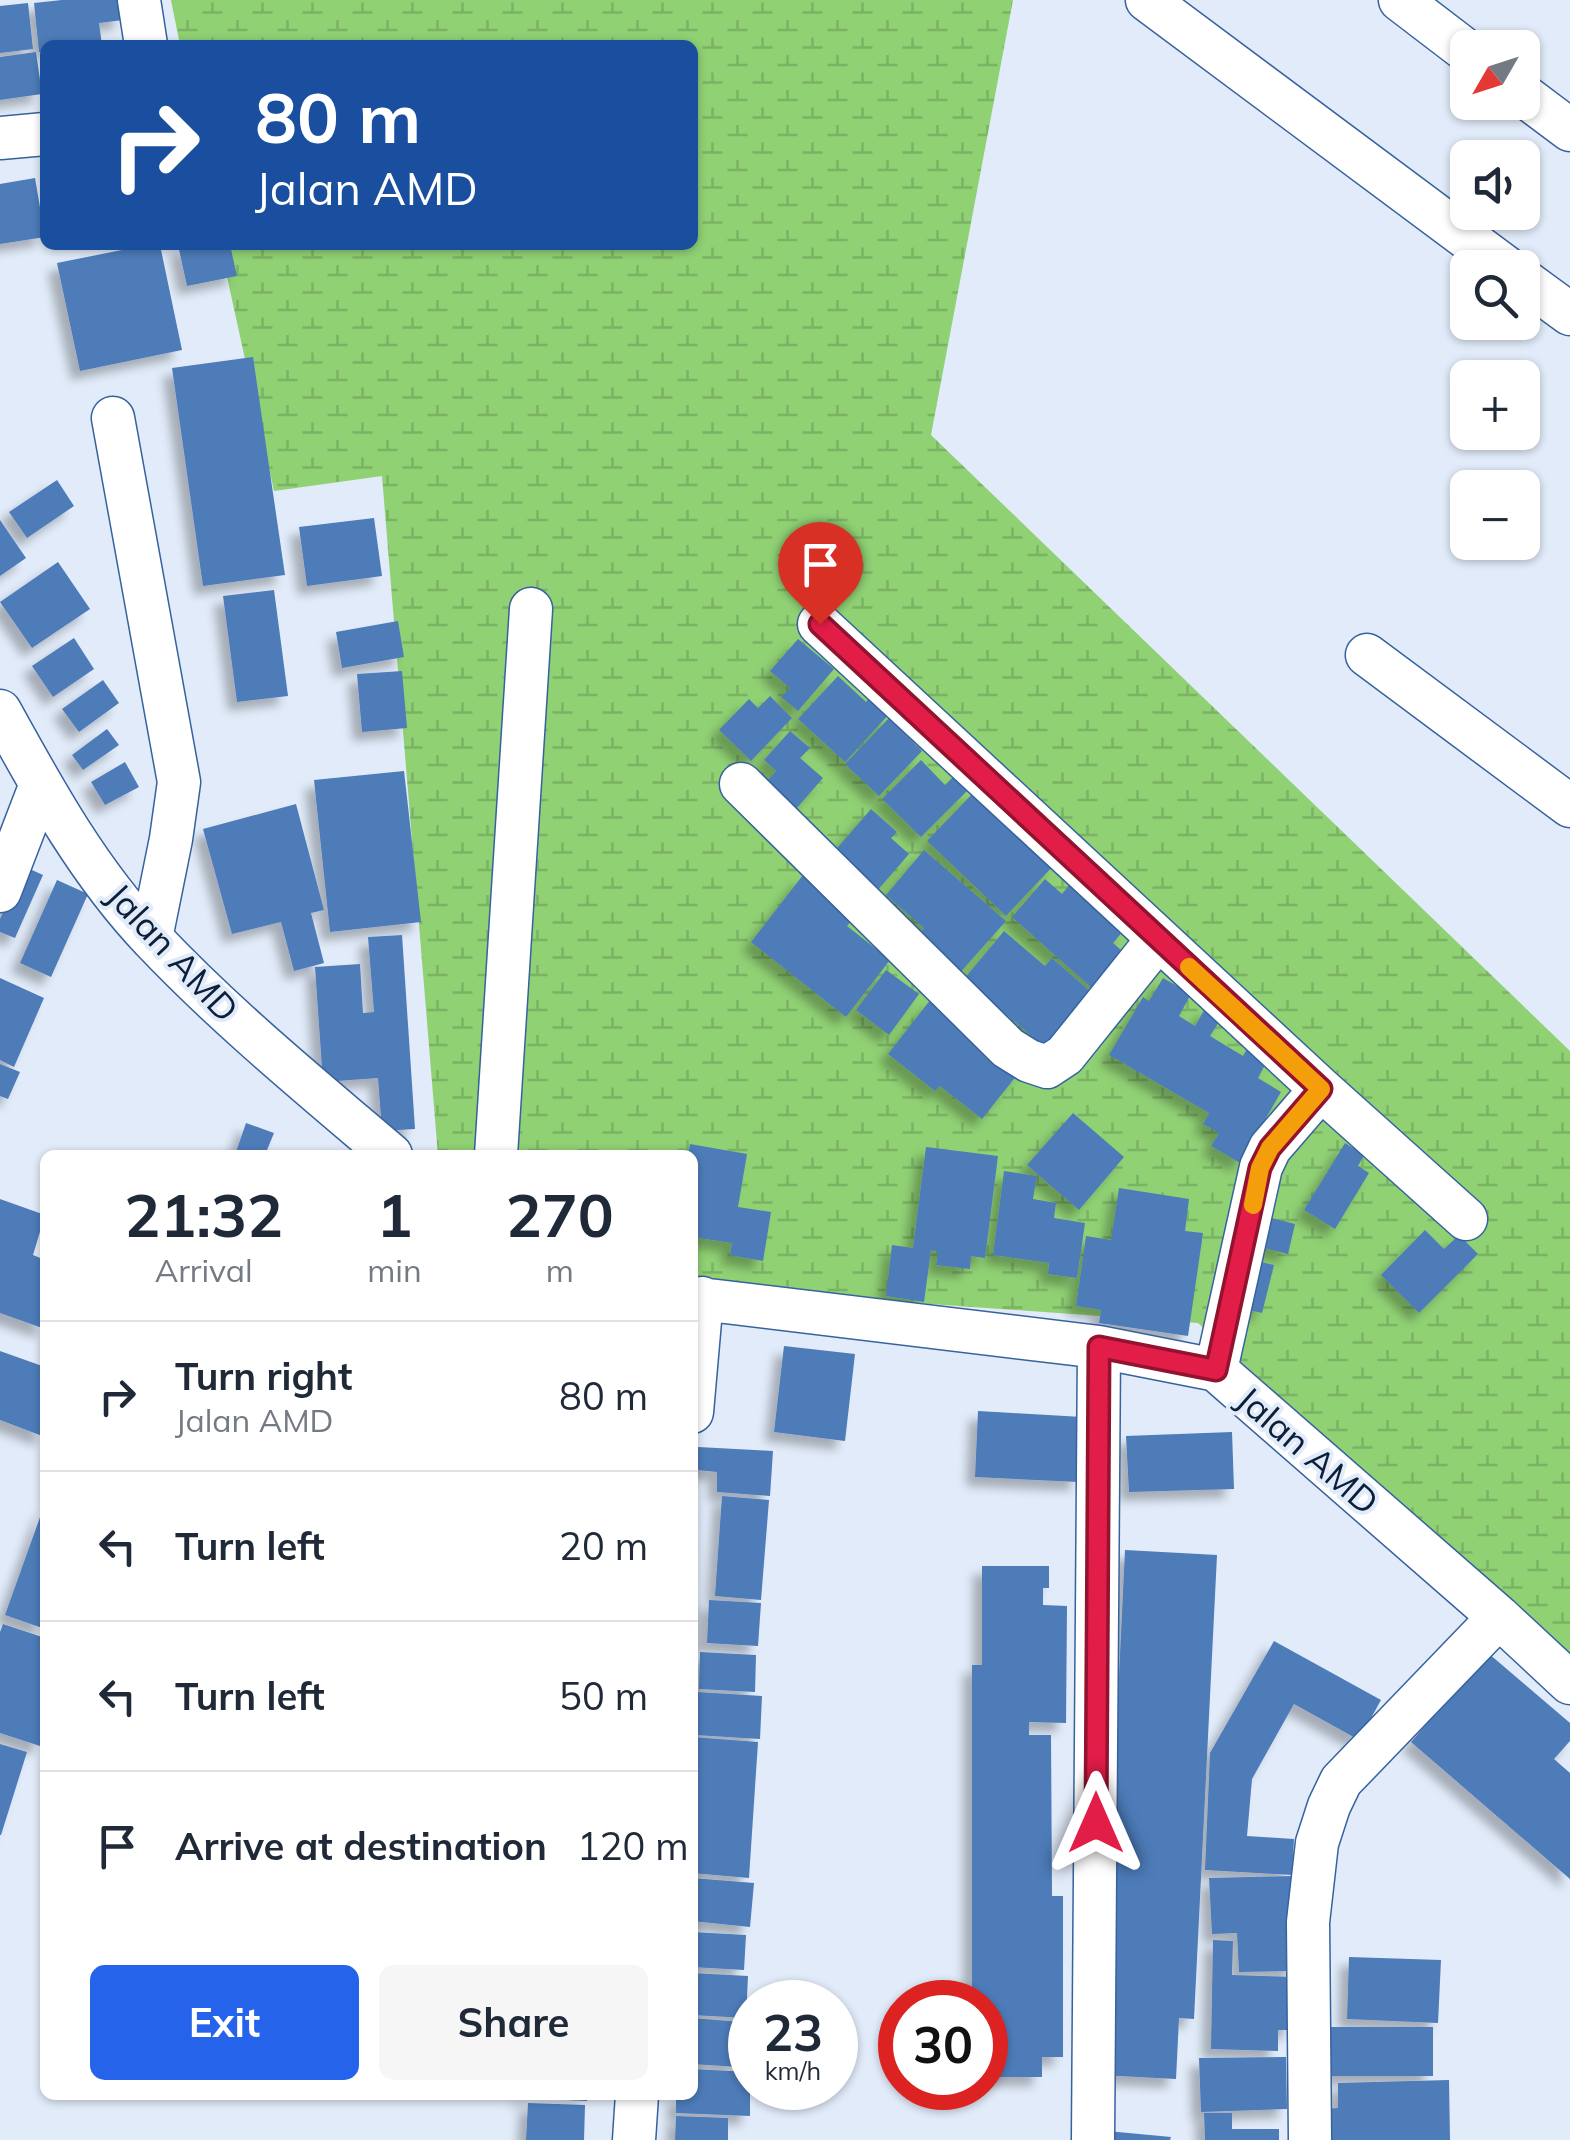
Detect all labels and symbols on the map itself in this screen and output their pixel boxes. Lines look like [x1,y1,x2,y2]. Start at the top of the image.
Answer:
north arrow [1450,30,1540,120]
pin [778,522,863,625]
street label: Jalan AMD [98,874,248,1030]
street label: Jalan AMD [1228,1377,1388,1523]
position arrow [1044,1771,1148,1875]
speed limit sign: 30 [878,1980,1008,2110]

